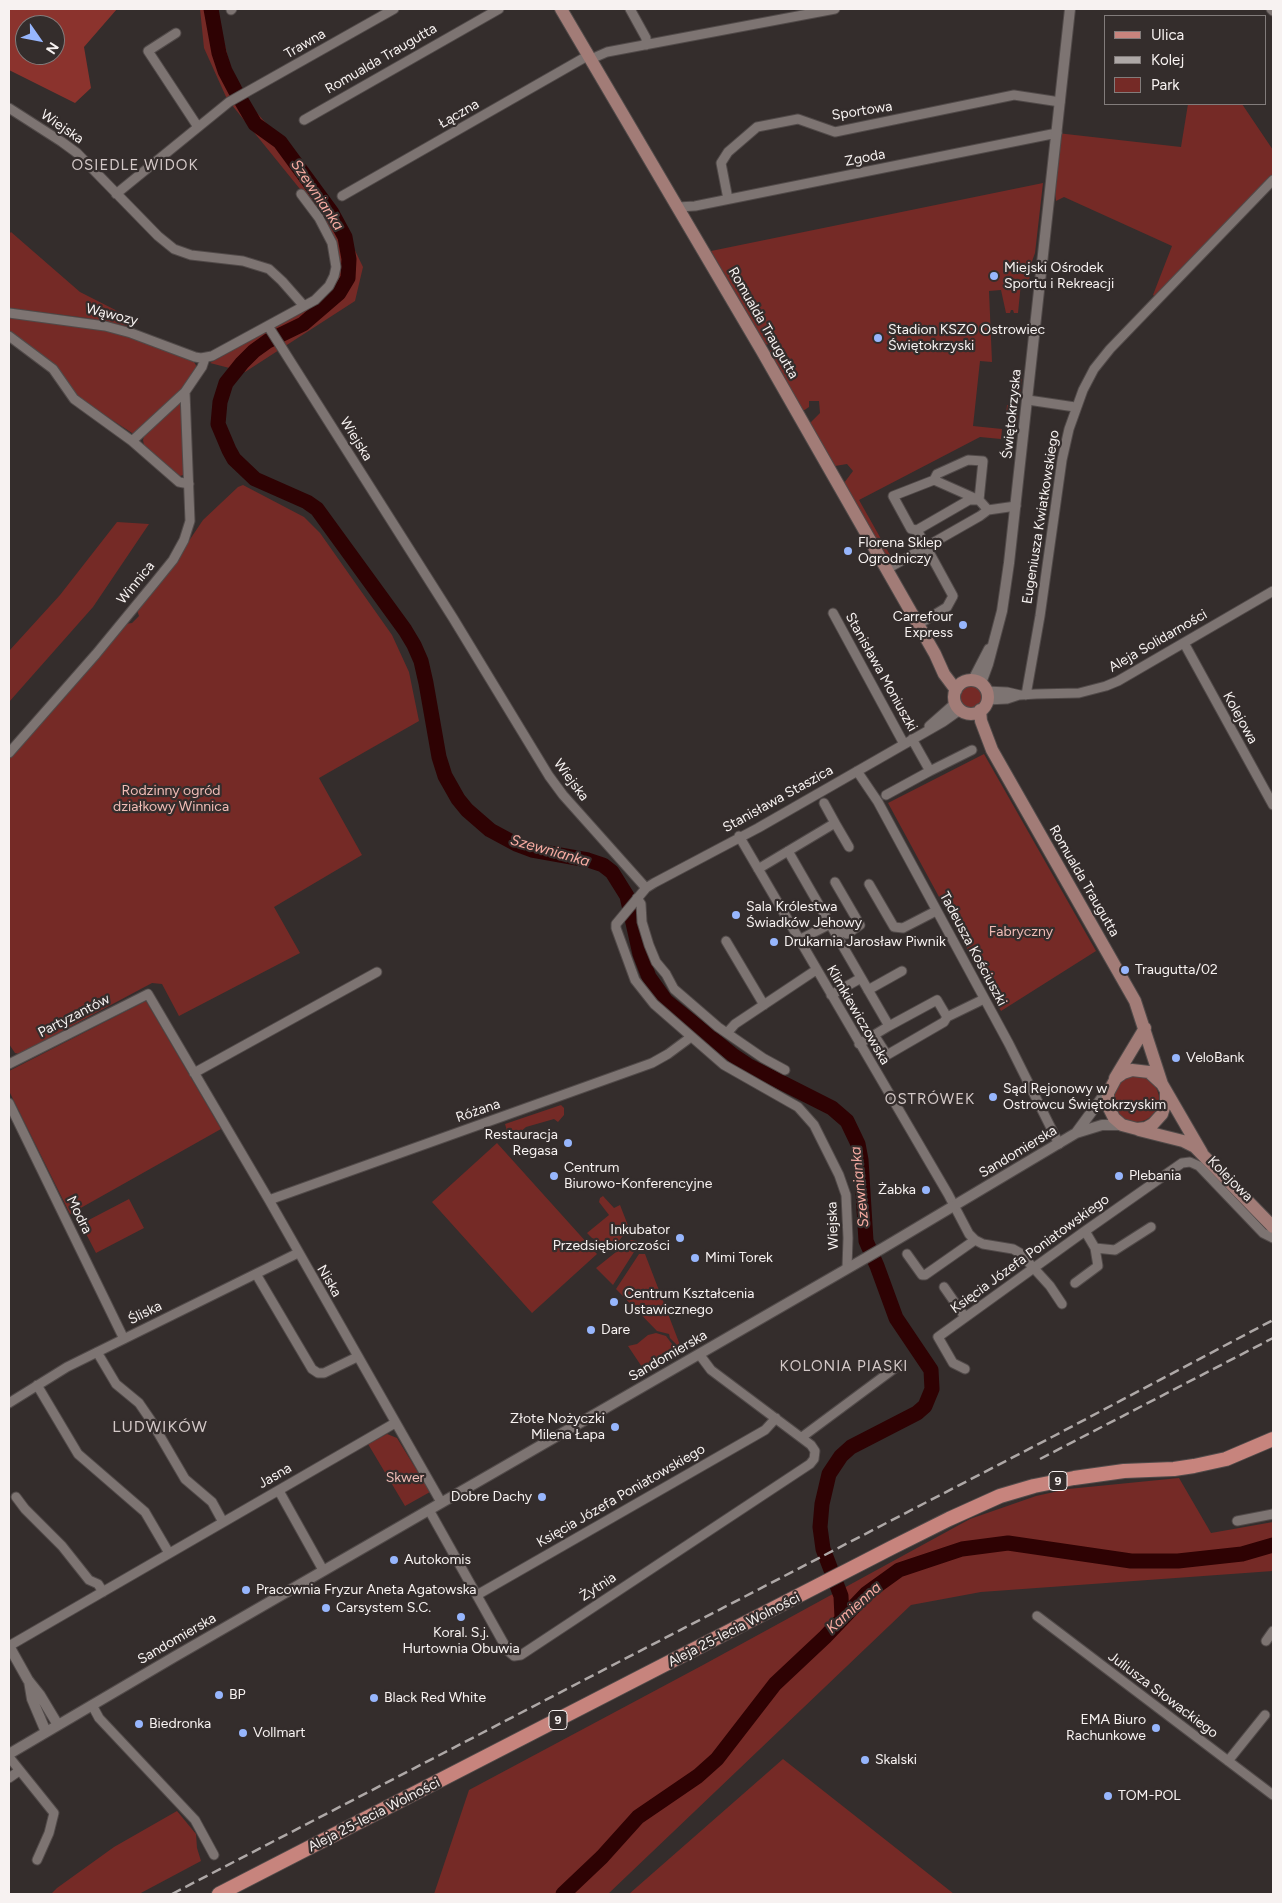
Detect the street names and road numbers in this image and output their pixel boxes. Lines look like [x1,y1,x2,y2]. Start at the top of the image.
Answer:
street label: Romualda Traugutta [322,20,440,98]
street label: Trawna [281,26,329,62]
street label: Łączna [436,96,482,132]
street label: Sportowa [831,98,893,124]
street label: Wiejska [37,107,87,147]
street label: Zgoda [843,146,887,170]
street label: Romualda Traugutta [724,264,802,382]
street label: Wąwozy [84,300,140,330]
street label: Świętokrzyska [999,368,1025,460]
street label: Wiejska [336,414,376,464]
street label: Eugeniusza Kwiatkowskiego [1019,429,1063,605]
street label: Winnica [114,558,158,608]
street label: Aleja Solidarności [1106,606,1210,676]
street label: Stanisława Moniuszki [841,610,921,734]
street label: Kolejowa [1219,689,1261,747]
street label: Wiejska [550,756,592,804]
street label: Stanisława Staszica [720,762,836,836]
street label: Romualda Traugutta [1045,822,1123,940]
street label: Tadeusza Kościuszki [936,889,1010,1009]
street label: Klimkiewiczowska [823,962,893,1068]
street label: Partyzantów [35,991,113,1041]
street label: Różana [454,1096,502,1126]
street label: Sandomierska [976,1122,1060,1182]
street label: Kolejowa [1204,1153,1256,1205]
street label: Księcia Józefa Poniatowskiego [947,1191,1113,1317]
street label: Modra [63,1193,95,1237]
street label: Wiejska [824,1202,842,1250]
street label: Niska [313,1262,345,1300]
street label: Śliska [125,1298,165,1328]
street label: Sandomierska [626,1327,710,1385]
street label: Księcia Józefa Poniatowskiego [534,1441,708,1551]
street label: Jasna [255,1460,295,1492]
road number: 9 [1049,1472,1067,1490]
street label: Żytnia [577,1569,619,1605]
street label: Aleja 25-lecia Wolności [665,1589,803,1671]
street label: Sandomierska [135,1610,219,1668]
street label: Juliusza Słowackiego [1105,1648,1221,1742]
road number: 9 [549,1710,567,1730]
street label: Aleja 25-lecia Wolności [305,1774,443,1856]

